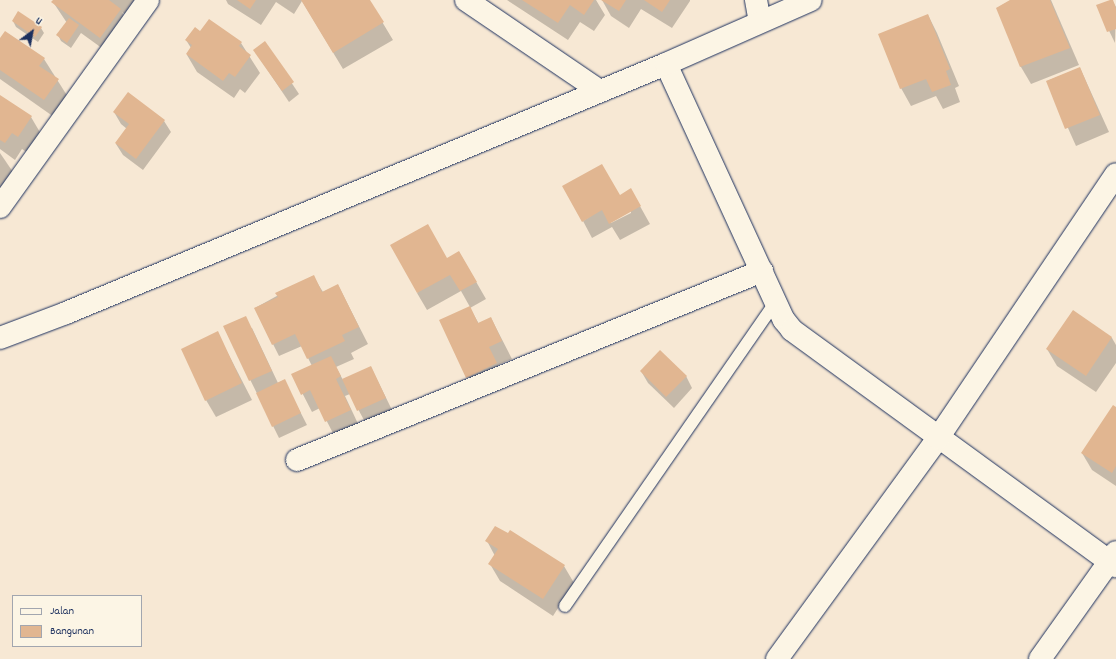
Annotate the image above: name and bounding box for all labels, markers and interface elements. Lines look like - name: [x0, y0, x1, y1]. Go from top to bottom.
- north arrow: [12, 12, 52, 52]
- text: U: [32, 14, 45, 30]
- legend: [12, 595, 142, 647]
- text: Jalan: [50, 603, 74, 620]
- text: Bangunan: [50, 623, 94, 640]

